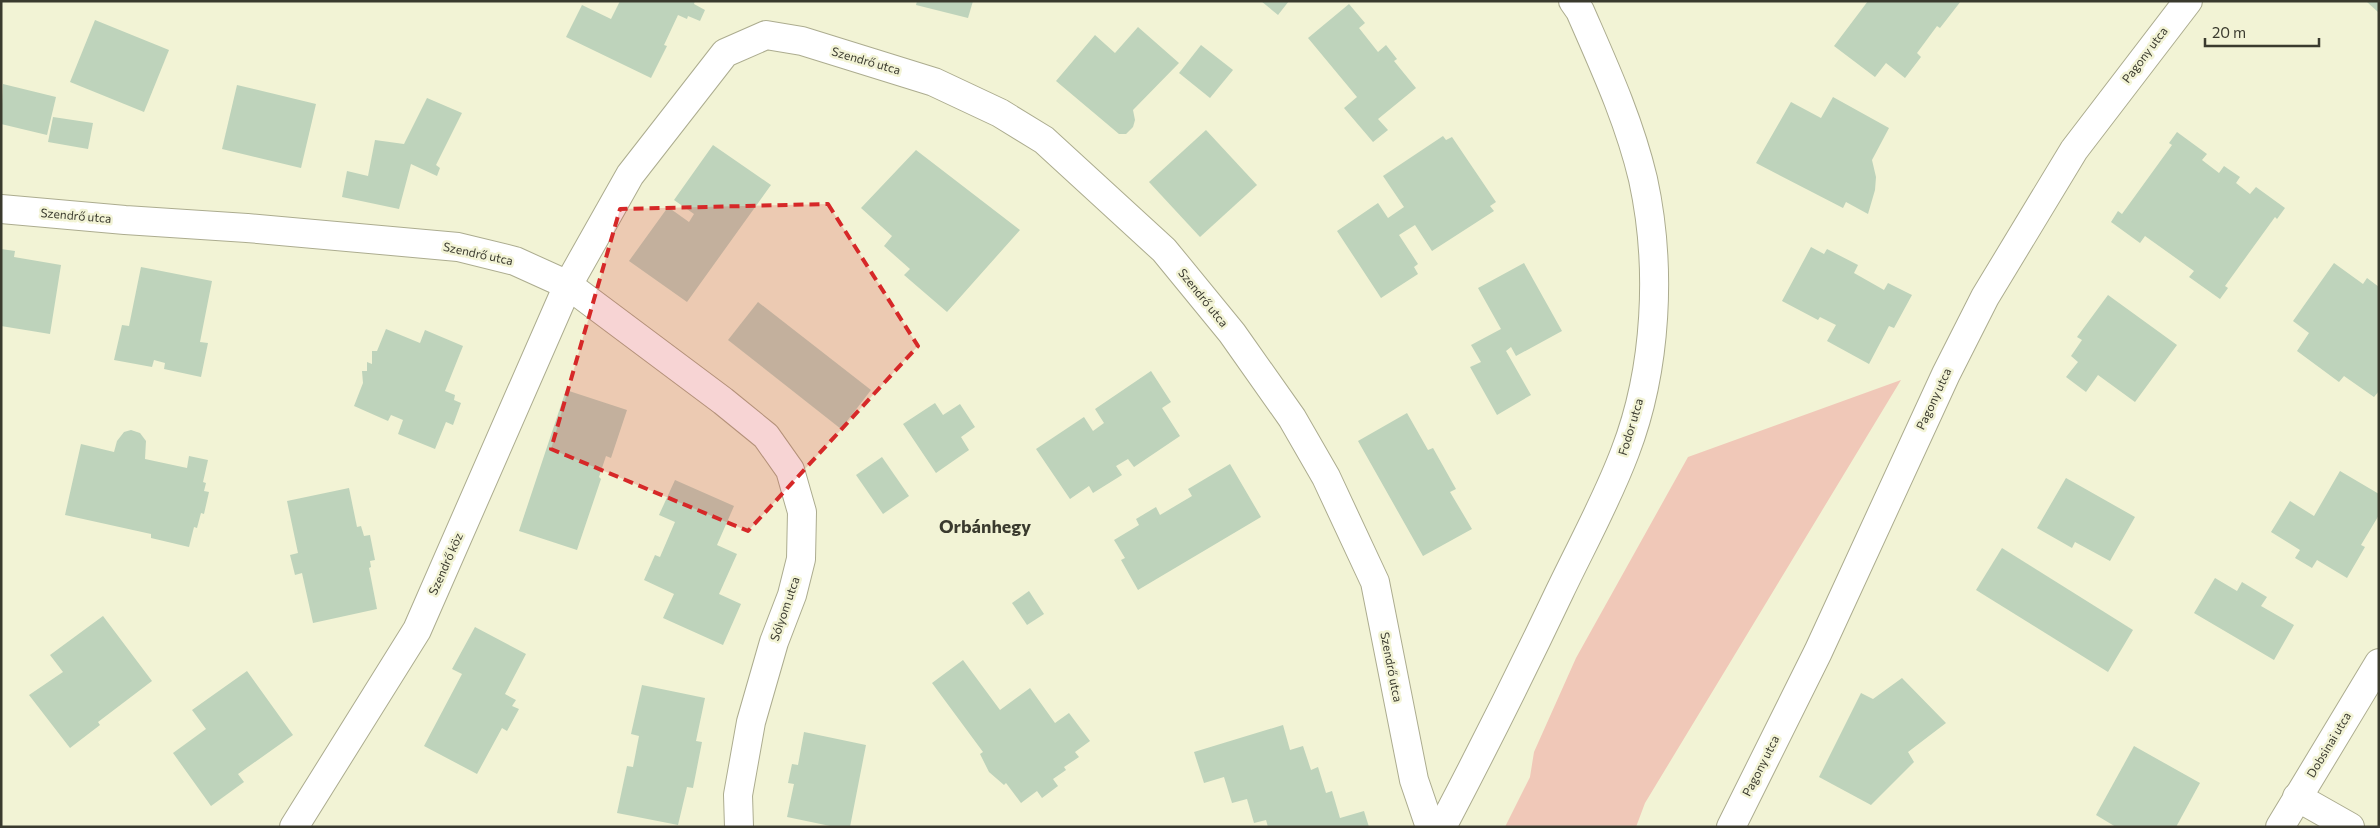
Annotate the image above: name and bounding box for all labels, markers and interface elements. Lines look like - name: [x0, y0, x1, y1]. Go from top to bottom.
- scale bar: [2205, 15, 2319, 47]
- text: 20 m: [2212, 23, 2246, 41]
- street label: Pagony utca: [2119, 24, 2170, 85]
- street label: Szendrő utca: [830, 44, 902, 77]
- street label: Szendrő utca: [40, 205, 112, 225]
- street label: Szendrő utca: [442, 239, 514, 267]
- street label: Szendrő utca: [1176, 265, 1232, 329]
- street label: Pagony utca: [1913, 366, 1953, 432]
- street label: Fodor utca: [1615, 397, 1645, 457]
- district label: Orbánhegy: [939, 515, 1031, 537]
- street label: Szendrő köz: [425, 530, 465, 597]
- street label: Sólyom utca: [767, 575, 802, 643]
- street label: Szendrő utca: [1378, 631, 1406, 703]
- street label: Dobsinai utca: [2303, 709, 2353, 780]
- street label: Pagony utca: [1739, 733, 1781, 798]

